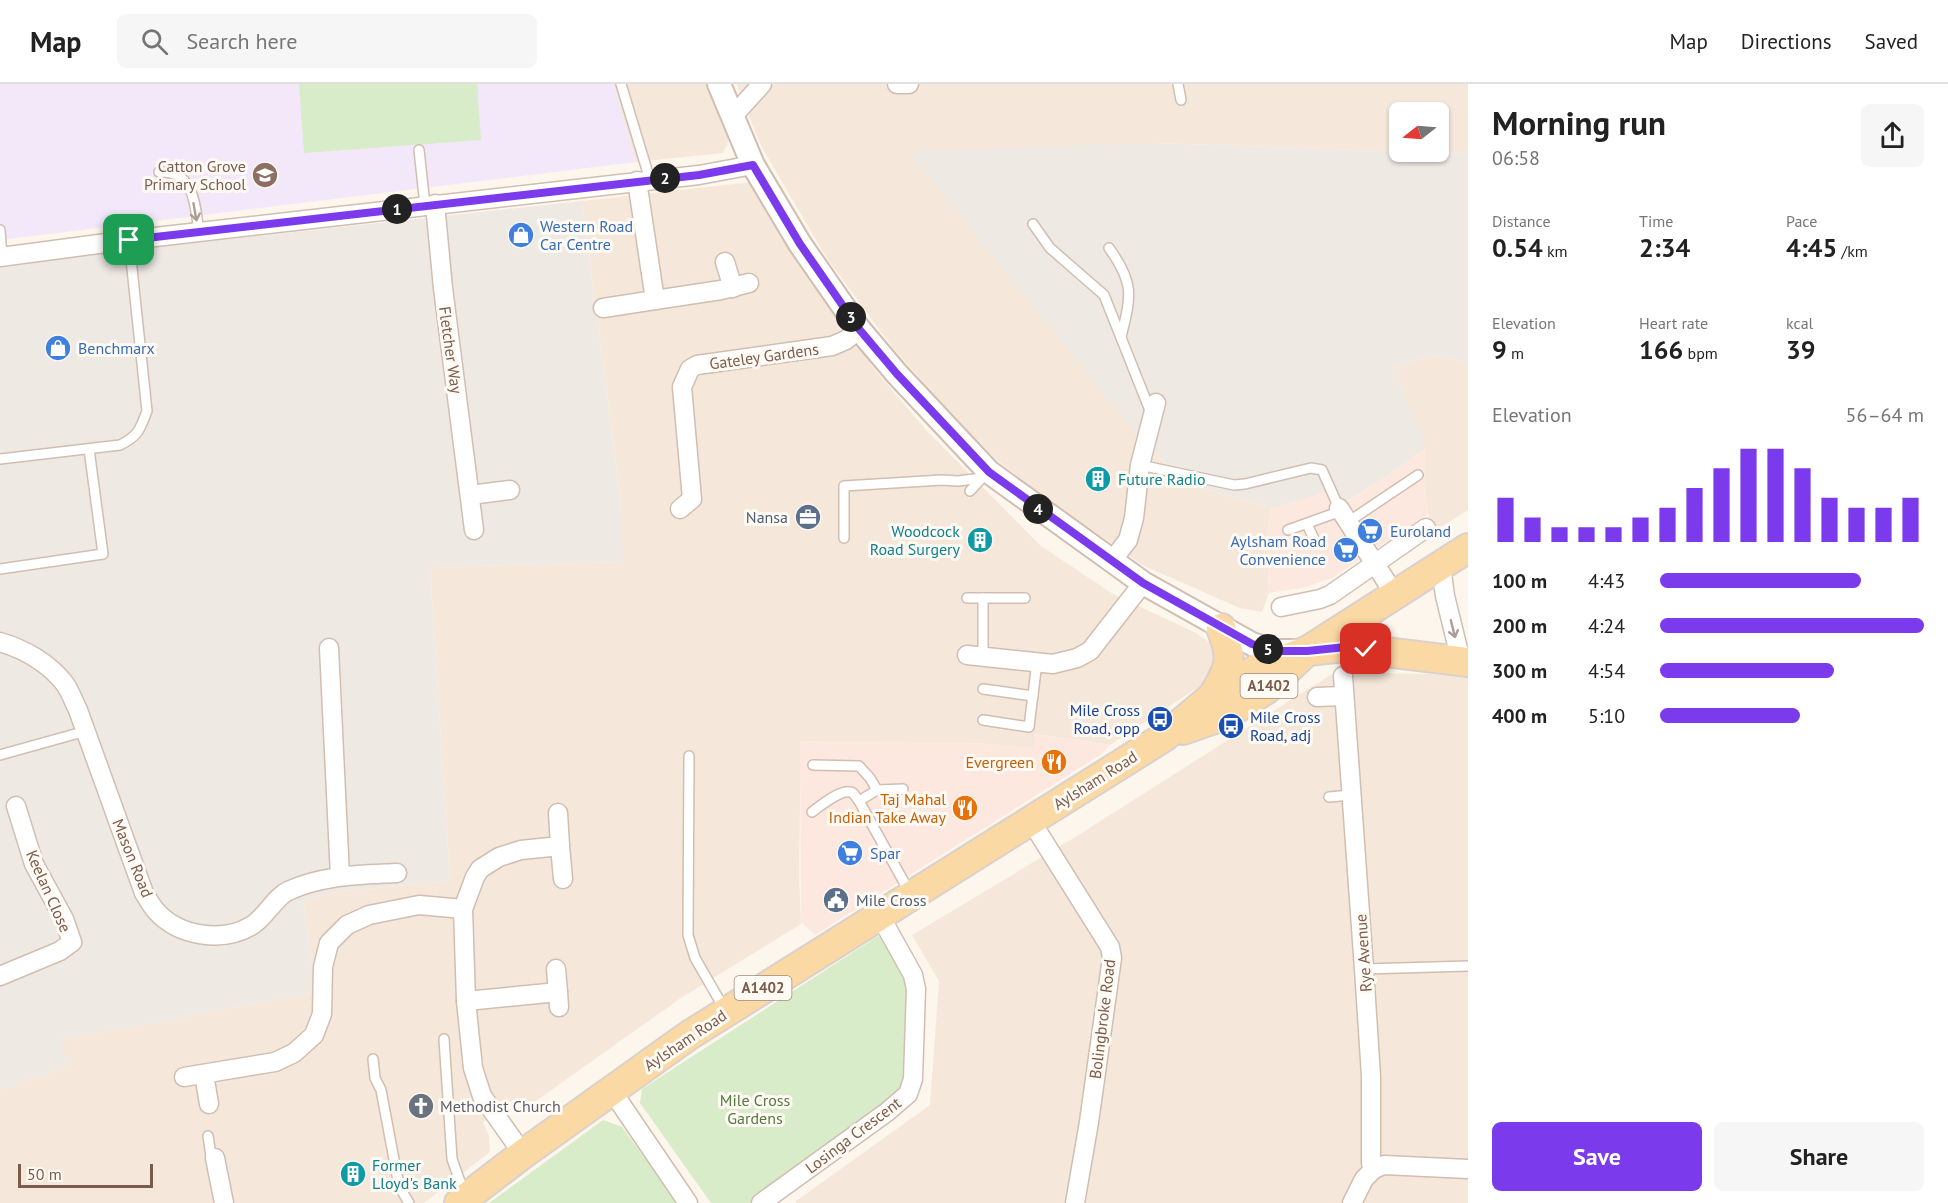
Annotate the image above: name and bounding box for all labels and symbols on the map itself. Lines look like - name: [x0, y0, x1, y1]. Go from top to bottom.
- north arrow: [1389, 102, 1449, 162]
- place label: Catton Grove Primary School: [144, 156, 246, 194]
- school or university icon: Catton Grove Primary School: [250, 160, 280, 190]
- pin: 2: [650, 163, 680, 193]
- pin: 1: [382, 194, 412, 224]
- one-way arrow: [190, 202, 201, 222]
- pin: [103, 214, 154, 265]
- place label: Western Road Car Centre: [540, 216, 633, 254]
- shop icon: Western Road Car Centre: [506, 220, 536, 250]
- pin: 3: [836, 302, 866, 332]
- street label: Fletcher Way: [435, 305, 467, 395]
- shop icon: Benchmarx: [43, 333, 73, 363]
- place label: Benchmarx: [78, 338, 155, 358]
- street label: Gateley Gardens: [708, 338, 820, 374]
- building icon: Future Radio: [1083, 464, 1113, 494]
- place label: Future Radio: [1118, 469, 1206, 489]
- pin: 4: [1023, 494, 1053, 524]
- office icon: Nansa: [793, 502, 823, 532]
- place label: Nansa: [746, 507, 788, 527]
- supermarket icon: Euroland: [1355, 516, 1385, 546]
- place label: Woodcock Road Surgery: [870, 521, 961, 559]
- place label: Euroland: [1390, 521, 1451, 541]
- building icon: Woodcock Road Surgery: [965, 525, 995, 555]
- place label: Aylsham Road Convenience: [1231, 531, 1326, 569]
- supermarket icon: Aylsham Road Convenience: [1331, 535, 1361, 565]
- one-way arrow: [1448, 619, 1460, 638]
- pin: [1340, 623, 1391, 674]
- pin: 5: [1253, 634, 1283, 664]
- road number: A1402: [1240, 674, 1298, 698]
- place label: Mile Cross Road, opp: [1070, 700, 1140, 738]
- bus stop icon: Mile Cross Road, opp: [1145, 704, 1175, 734]
- place label: Mile Cross Road, adj: [1250, 707, 1321, 745]
- bus stop icon: Mile Cross Road, adj: [1216, 711, 1246, 741]
- street label: Aylsham Road: [1049, 746, 1141, 814]
- restaurant icon: Evergreen: [1039, 747, 1069, 777]
- place label: Evergreen: [965, 752, 1034, 772]
- place label: Taj Mahal Indian Take Away: [829, 789, 947, 827]
- restaurant icon: Taj Mahal Indian Take Away: [950, 793, 980, 823]
- street label: Mason Road: [108, 816, 158, 900]
- supermarket icon: Spar: [835, 838, 865, 868]
- place label: Spar: [870, 843, 901, 863]
- street label: Keelan Close: [22, 847, 76, 935]
- public building icon: Mile Cross: [821, 885, 851, 915]
- place label: Mile Cross: [856, 890, 927, 910]
- street label: Rye Avenue: [1350, 913, 1376, 993]
- street label: Bolingbroke Road: [1085, 958, 1119, 1080]
- road number: A1402: [734, 976, 792, 1000]
- street label: Aylsham Road: [640, 1005, 730, 1075]
- park label: Mile Cross Gardens: [720, 1090, 790, 1128]
- church icon: Methodist Church: [406, 1091, 436, 1121]
- street label: Losinga Crescent: [801, 1092, 905, 1178]
- place label: Methodist Church: [440, 1096, 561, 1116]
- place label: Former Lloyd's Bank: [372, 1155, 457, 1193]
- building icon: Former Lloyd's Bank: [338, 1159, 368, 1189]
- scale bar: [18, 1161, 153, 1188]

